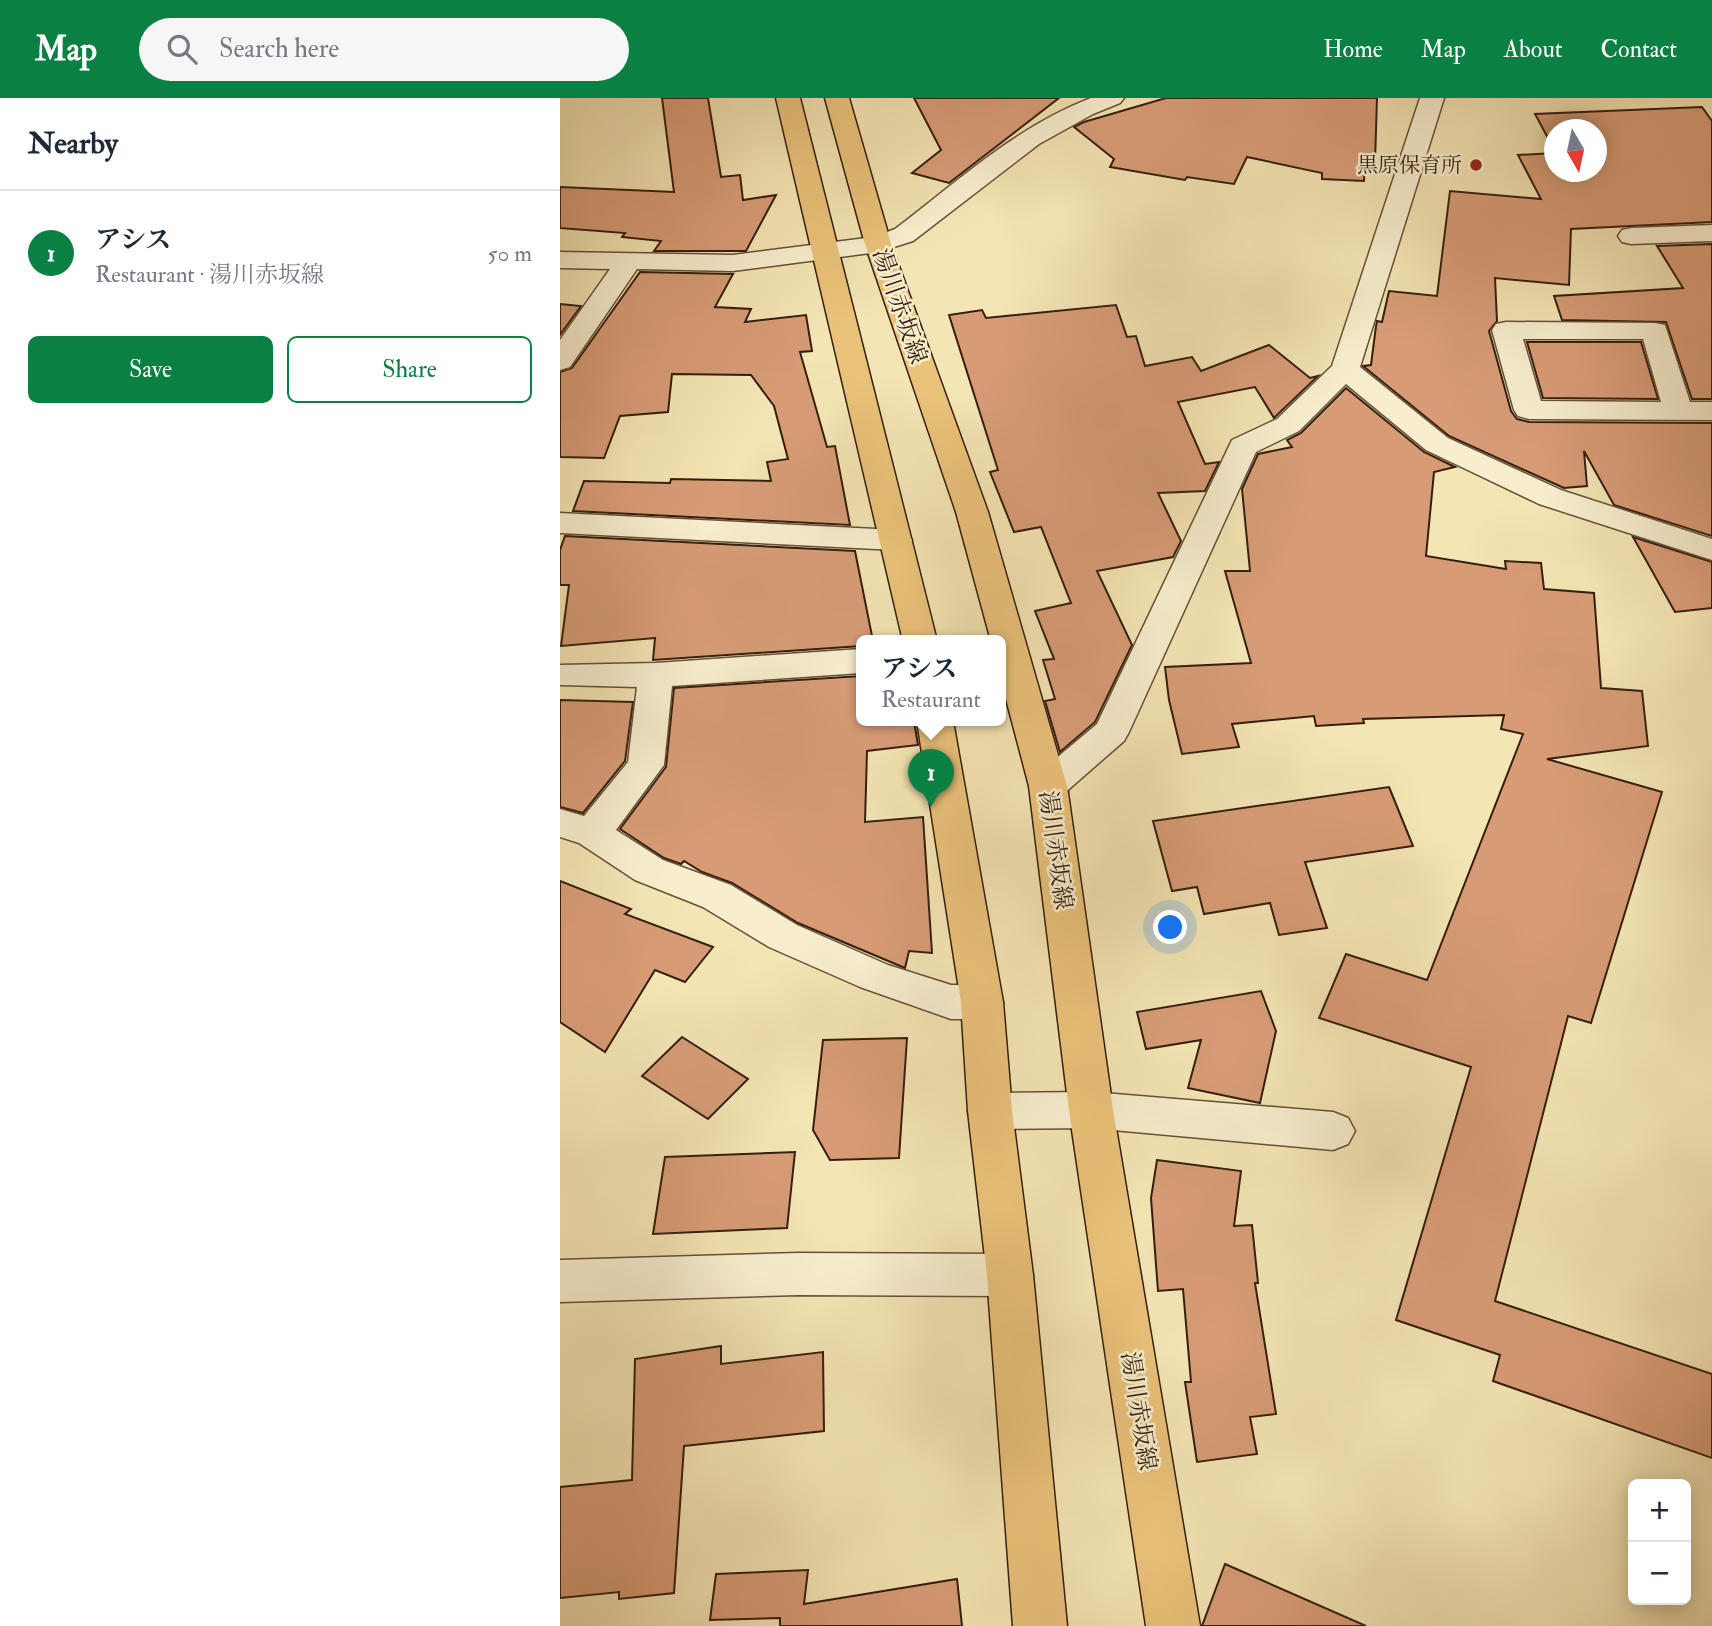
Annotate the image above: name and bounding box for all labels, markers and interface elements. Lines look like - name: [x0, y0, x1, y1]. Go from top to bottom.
- search box: [139, 18, 629, 81]
- text: Map: [35, 29, 97, 70]
- icon: search: [163, 30, 201, 68]
- text: Search here: [219, 33, 339, 65]
- text: Home: [1323, 34, 1383, 65]
- text: Map: [1421, 34, 1466, 65]
- text: About: [1504, 34, 1563, 65]
- text: Contact: [1601, 34, 1677, 65]
- north arrow: [1544, 119, 1607, 182]
- text: Nearby: [28, 125, 118, 162]
- place label: 黒原保育所: [1357, 152, 1462, 179]
- marker: 黒原保育所: [1468, 157, 1484, 173]
- text: アシス: [95, 224, 171, 256]
- text: 1: [47, 239, 55, 268]
- text: 50 m: [488, 239, 532, 268]
- street label: 湯川赤坂線: [865, 244, 934, 368]
- text: Restaurant · 湯川赤坂線: [95, 260, 324, 289]
- button: Save: [28, 336, 273, 403]
- button: Share: [287, 336, 532, 403]
- popup: [856, 635, 1006, 726]
- text: アシス: [881, 653, 957, 685]
- text: Restaurant: [881, 685, 981, 714]
- pin: 1: [908, 749, 954, 807]
- street label: 湯川赤坂線: [1032, 788, 1079, 912]
- your location: [1153, 910, 1187, 944]
- street label: 湯川赤坂線: [1114, 1349, 1163, 1473]
- map controls: [1628, 1479, 1691, 1605]
- button: +: [1628, 1479, 1691, 1542]
- button: −: [1628, 1542, 1691, 1605]

